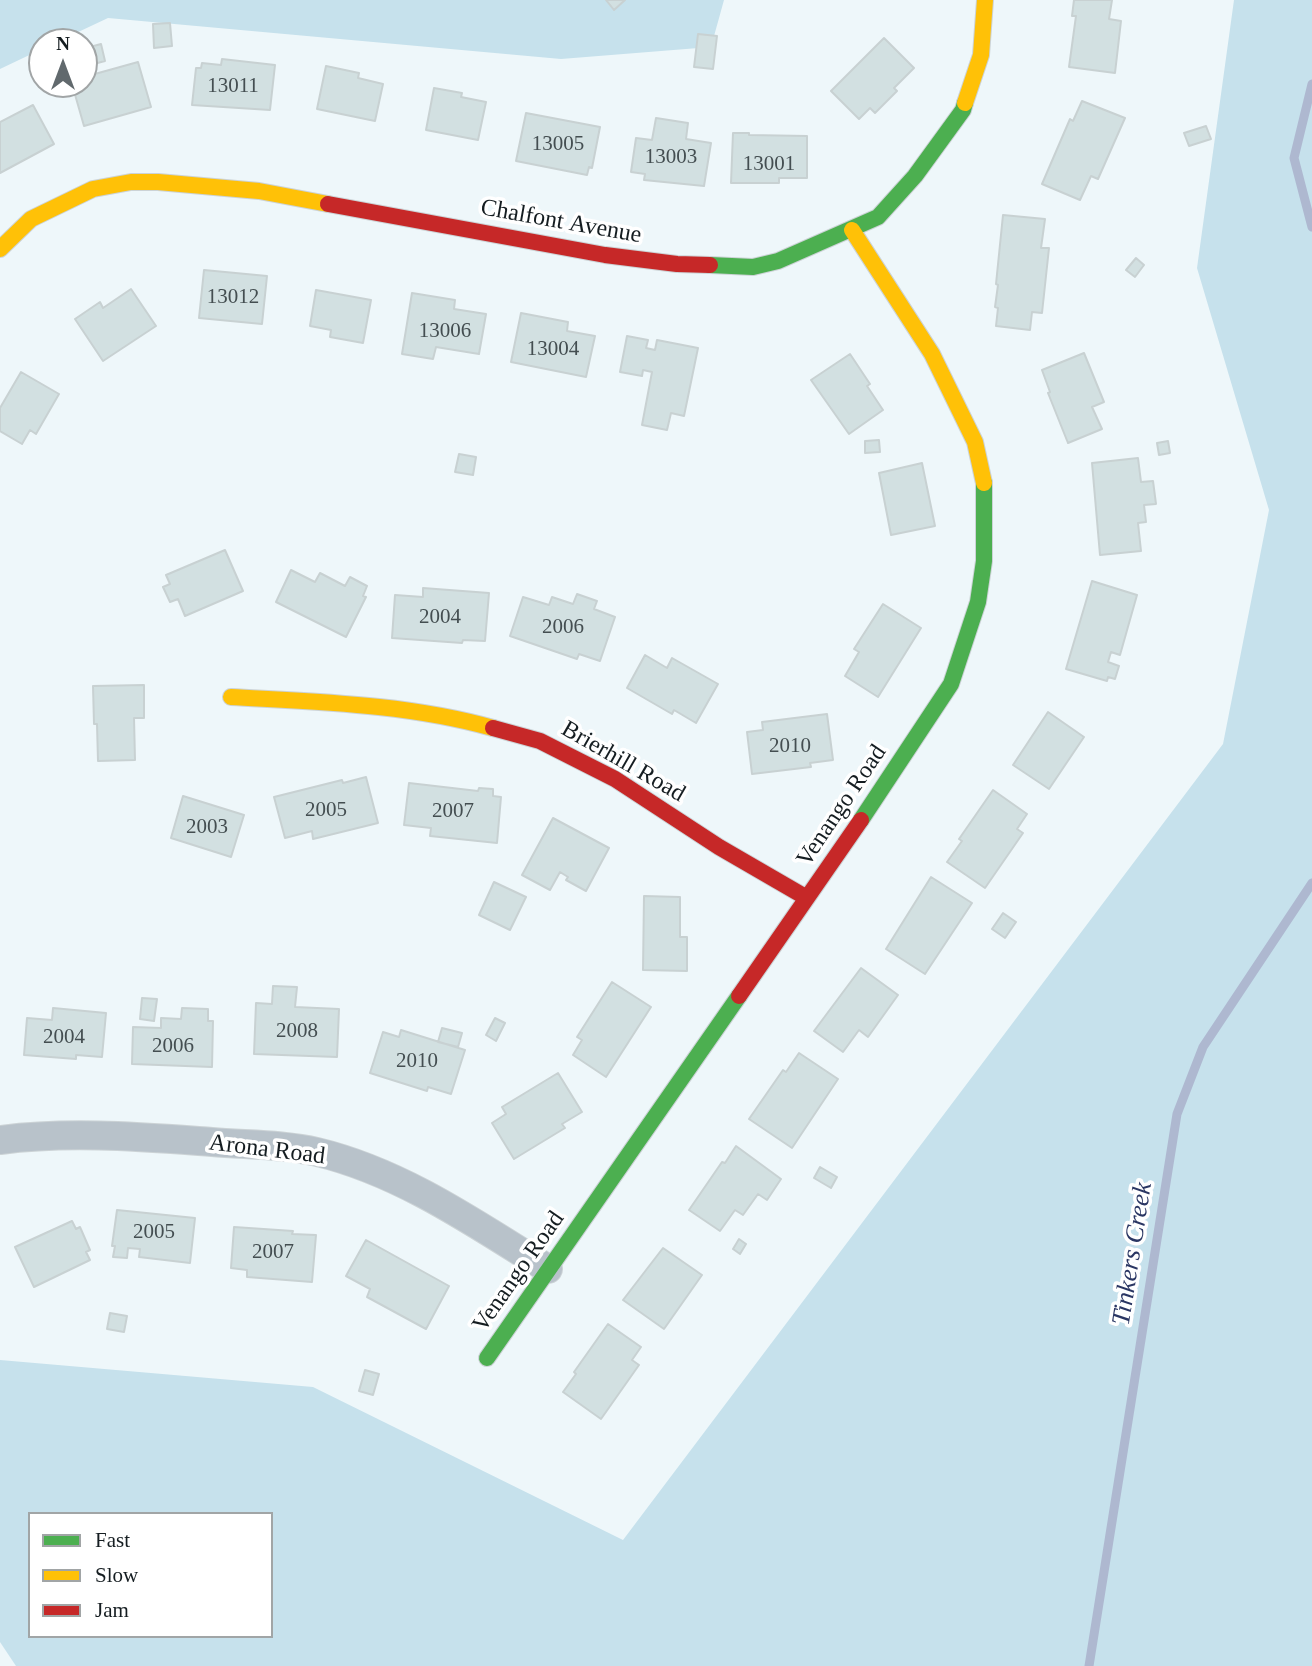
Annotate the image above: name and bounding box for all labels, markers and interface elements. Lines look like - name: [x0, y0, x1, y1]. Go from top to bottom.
- north arrow: [28, 28, 98, 98]
- text: N: [56, 33, 70, 54]
- house number: 13011: [207, 73, 259, 99]
- house number: 13005: [532, 131, 584, 157]
- house number: 13003: [645, 144, 697, 170]
- house number: 13001: [743, 151, 795, 177]
- street label: Chalfont Avenue: [478, 194, 644, 250]
- house number: 13012: [207, 284, 259, 310]
- house number: 13006: [419, 318, 471, 344]
- house number: 13004: [527, 336, 579, 362]
- house number: 2004: [419, 604, 461, 630]
- house number: 2006: [542, 614, 584, 640]
- street label: Brierhill Road: [556, 715, 690, 809]
- house number: 2010: [769, 733, 811, 759]
- street label: Venango Road: [791, 740, 893, 872]
- house number: 2005: [305, 797, 347, 823]
- house number: 2007: [432, 798, 474, 824]
- house number: 2003: [186, 814, 228, 840]
- house number: 2008: [276, 1018, 318, 1044]
- house number: 2004: [43, 1024, 85, 1050]
- house number: 2006: [152, 1033, 194, 1059]
- house number: 2010: [396, 1048, 438, 1074]
- street label: Arona Road: [207, 1129, 327, 1171]
- water label: Tinkers Creek: [1106, 1180, 1160, 1328]
- street label: Venango Road: [467, 1206, 571, 1338]
- house number: 2005: [133, 1219, 175, 1245]
- house number: 2007: [252, 1239, 294, 1265]
- legend: [28, 1512, 273, 1638]
- text: Fast: [95, 1528, 130, 1552]
- text: Slow: [95, 1563, 138, 1587]
- text: Jam: [95, 1598, 129, 1622]

